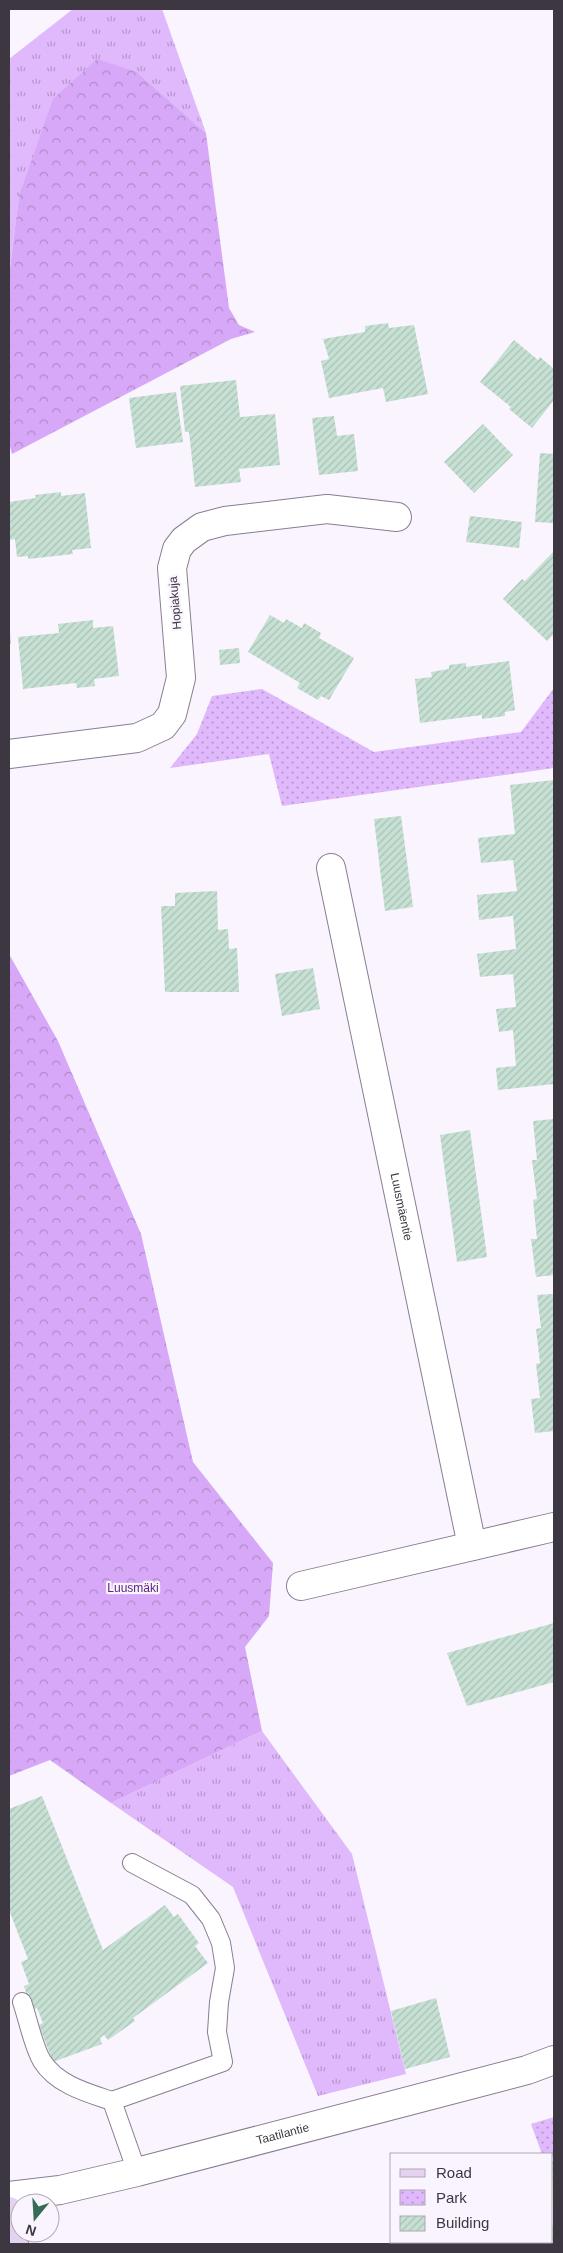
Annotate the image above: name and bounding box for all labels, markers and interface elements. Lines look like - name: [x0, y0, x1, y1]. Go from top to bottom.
- street label: Hopiakuja: [166, 575, 184, 630]
- street label: Luusmäentie: [388, 1172, 415, 1242]
- park label: Luusmäki: [107, 1581, 159, 1595]
- street label: Taatilantie: [255, 2120, 311, 2148]
- legend: [390, 2153, 553, 2243]
- text: Road: [436, 2164, 472, 2181]
- text: Park: [436, 2189, 467, 2206]
- north arrow: [10, 2193, 60, 2243]
- text: Building: [436, 2214, 489, 2231]
- text: N: [24, 2221, 38, 2240]

